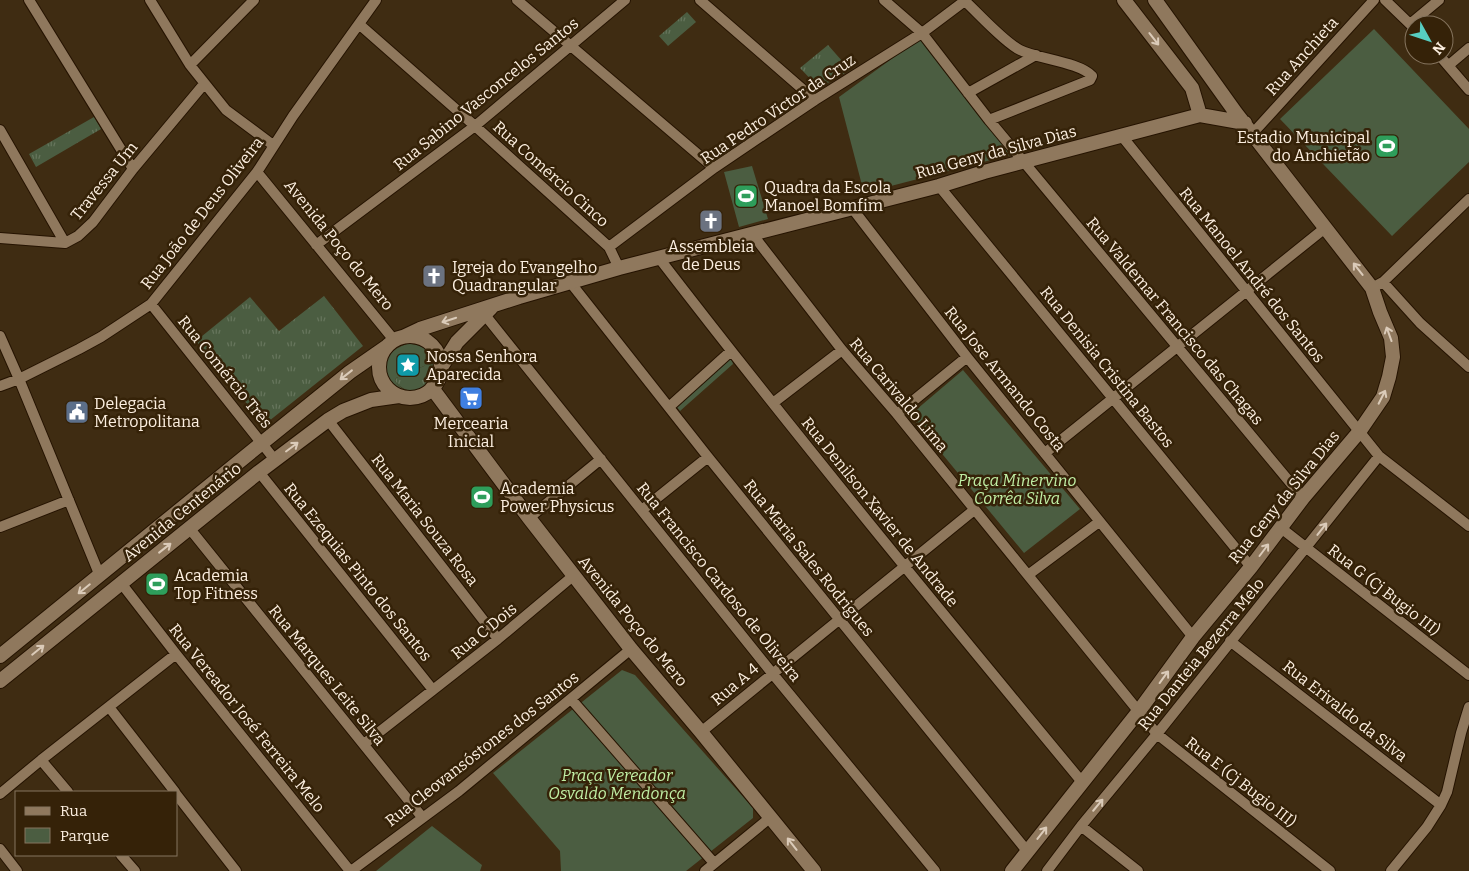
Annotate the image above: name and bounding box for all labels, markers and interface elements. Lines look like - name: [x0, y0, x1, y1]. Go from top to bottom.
- street label: Rua Anchieta: [1262, 13, 1342, 99]
- street label: Rua Sabino Vasconcelos Santos: [390, 14, 582, 174]
- north arrow: [1404, 15, 1454, 65]
- one-way arrow: [1148, 32, 1159, 45]
- text: N: [1428, 38, 1449, 58]
- street label: Rua Pedro Victor da Cruz: [697, 50, 859, 168]
- street label: Rua Comércio Cinco: [489, 117, 613, 231]
- street label: Rua Geny da Silva Dias: [914, 121, 1078, 183]
- place label: Estadio Municipal do Anchietão: [1237, 128, 1370, 165]
- street label: Rua João de Deus Oliveira: [137, 133, 267, 293]
- sports icon: Estadio Municipal do Anchietão: [1374, 133, 1400, 159]
- street label: Travessa Um: [67, 138, 141, 224]
- street label: Avenida Poço do Mero: [280, 176, 398, 314]
- place label: Quadra da Escola Manoel Bomfim: [764, 178, 892, 215]
- sports icon: Quadra da Escola Manoel Bomfim: [733, 183, 759, 209]
- street label: Rua Manoel André dos Santos: [1175, 183, 1329, 367]
- church icon: Assembleia de Deus: [698, 208, 724, 234]
- street label: Rua Valdemar Francisco das Chagas: [1082, 213, 1268, 429]
- place label: Assembleia de Deus: [668, 237, 754, 274]
- place label: Igreja do Evangelho Quadrangular: [452, 258, 597, 295]
- church icon: Igreja do Evangelho Quadrangular: [421, 263, 447, 289]
- one-way arrow: [1353, 263, 1364, 276]
- street label: Rua Denisia Cristina Bastos: [1036, 283, 1178, 451]
- street label: Rua Jose Armando Costa: [941, 303, 1070, 456]
- street label: Rua Comércio Três: [174, 312, 276, 432]
- one-way arrow: [441, 315, 457, 325]
- one-way arrow: [1384, 327, 1393, 342]
- street label: Rua Carivaldo Lima: [846, 334, 952, 456]
- place label: Nossa Senhora Aparecida: [426, 347, 538, 384]
- place icon: Nossa Senhora Aparecida: [395, 352, 421, 378]
- one-way arrow: [340, 370, 353, 381]
- supermarket icon: Mercearia Inicial: [458, 385, 484, 411]
- one-way arrow: [1377, 390, 1387, 405]
- place label: Delegacia Metropolitana: [94, 394, 200, 431]
- public building icon: Delegacia Metropolitana: [64, 399, 90, 425]
- street label: Rua Denilson Xavier de Andrade: [798, 413, 962, 611]
- place label: Mercearia Inicial: [433, 414, 509, 451]
- street label: Rua Geny da Silva Dias: [1225, 427, 1343, 567]
- one-way arrow: [285, 442, 299, 452]
- street label: Rua Maria Souza Rosa: [368, 450, 483, 590]
- street label: Avenida Centenário: [119, 459, 245, 565]
- park label: Praça Minervino Corrêa Silva: [958, 471, 1076, 508]
- street label: Rua Maria Sales Rodrigues: [740, 476, 878, 640]
- street label: Rua Ezequias Pinto dos Santos: [280, 479, 436, 665]
- place label: Academia Power Physicus: [500, 479, 615, 516]
- street label: Rua Francisco Cardoso de Oliveira: [633, 479, 805, 686]
- sports icon: Academia Power Physicus: [469, 484, 495, 510]
- one-way arrow: [1316, 523, 1327, 536]
- street label: Rua G (Cj Bugio III): [1324, 540, 1444, 640]
- one-way arrow: [158, 543, 171, 554]
- one-way arrow: [1258, 543, 1269, 556]
- street label: Avenida Poço do Mero: [574, 552, 692, 690]
- place label: Academia Top Fitness: [174, 566, 258, 603]
- sports icon: Academia Top Fitness: [144, 571, 170, 597]
- street label: Rua Danteia Bezerra Melo: [1134, 574, 1268, 734]
- one-way arrow: [78, 583, 91, 594]
- street label: Rua C Dois: [447, 599, 521, 663]
- street label: Rua Marques Leite Silva: [265, 601, 390, 749]
- street label: Rua Vereador José Ferreira Melo: [165, 620, 329, 816]
- one-way arrow: [31, 645, 44, 656]
- street label: Rua Erivaldo da Silva: [1279, 656, 1411, 766]
- street label: Rua A 4: [707, 658, 763, 709]
- street label: Rua Cleovansóstones dos Santos: [381, 668, 583, 830]
- one-way arrow: [1158, 671, 1169, 684]
- street label: Rua E (Cj Bugio III): [1182, 733, 1300, 831]
- park label: Praça Vereador Osvaldo Mendonça: [548, 766, 686, 803]
- legend: [15, 791, 178, 856]
- one-way arrow: [1093, 799, 1104, 812]
- text: Rua: [60, 802, 87, 820]
- one-way arrow: [1036, 826, 1047, 839]
- text: Parque: [60, 827, 109, 845]
- one-way arrow: [787, 838, 798, 851]

